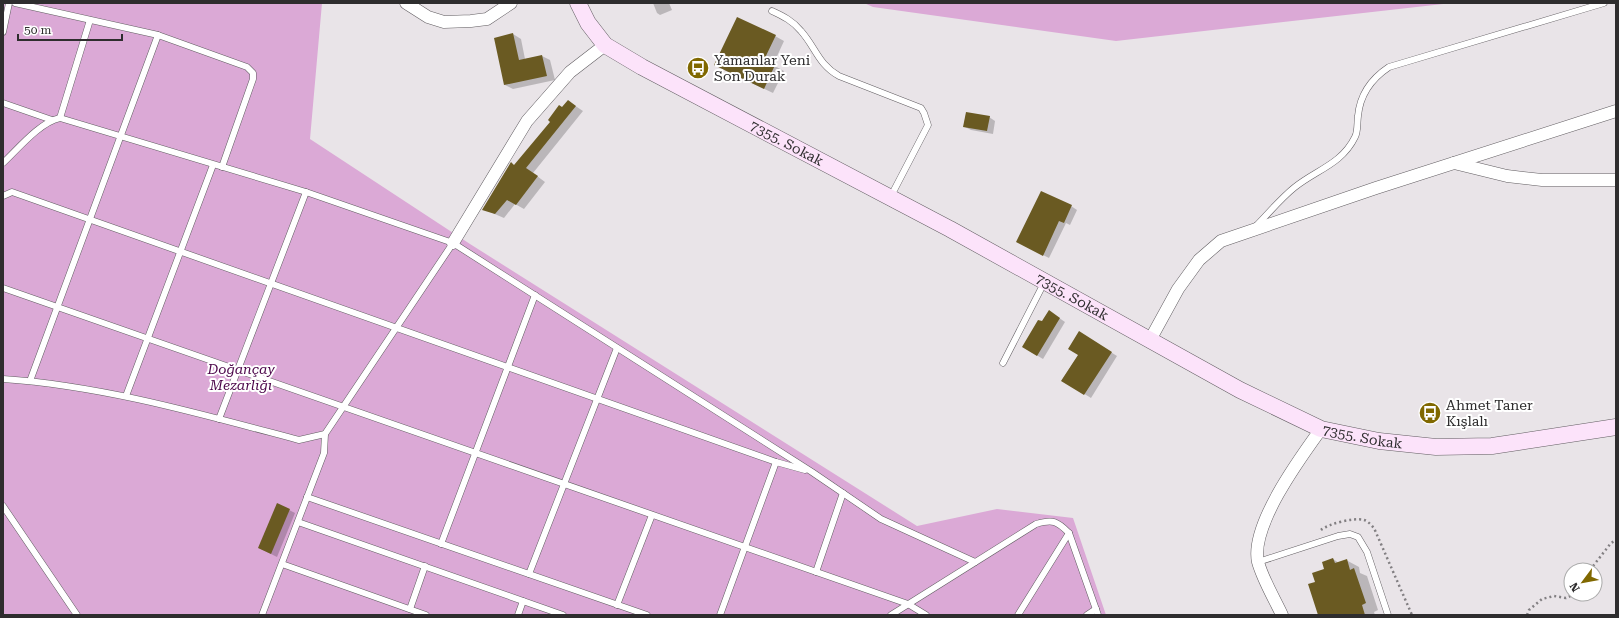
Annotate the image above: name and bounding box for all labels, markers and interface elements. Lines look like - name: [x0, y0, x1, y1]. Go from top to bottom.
- scale bar: [18, 16, 122, 42]
- text: 50 m: [24, 23, 51, 37]
- place label: Yamanlar Yeni Son Durak: [714, 52, 811, 84]
- bus stop icon: Yamanlar Yeni Son Durak: [685, 55, 711, 81]
- street label: 7355. Sokak: [747, 117, 827, 169]
- street label: 7355. Sokak: [1033, 270, 1112, 324]
- park label: Doğançay Mezarlığı: [206, 361, 275, 393]
- place label: Ahmet Taner Kışlalı: [1446, 397, 1533, 429]
- bus stop icon: Ahmet Taner Kışlalı: [1417, 400, 1443, 426]
- street label: 7355. Sokak: [1321, 422, 1403, 451]
- north arrow: [1563, 562, 1603, 602]
- text: N: [1567, 580, 1583, 594]

